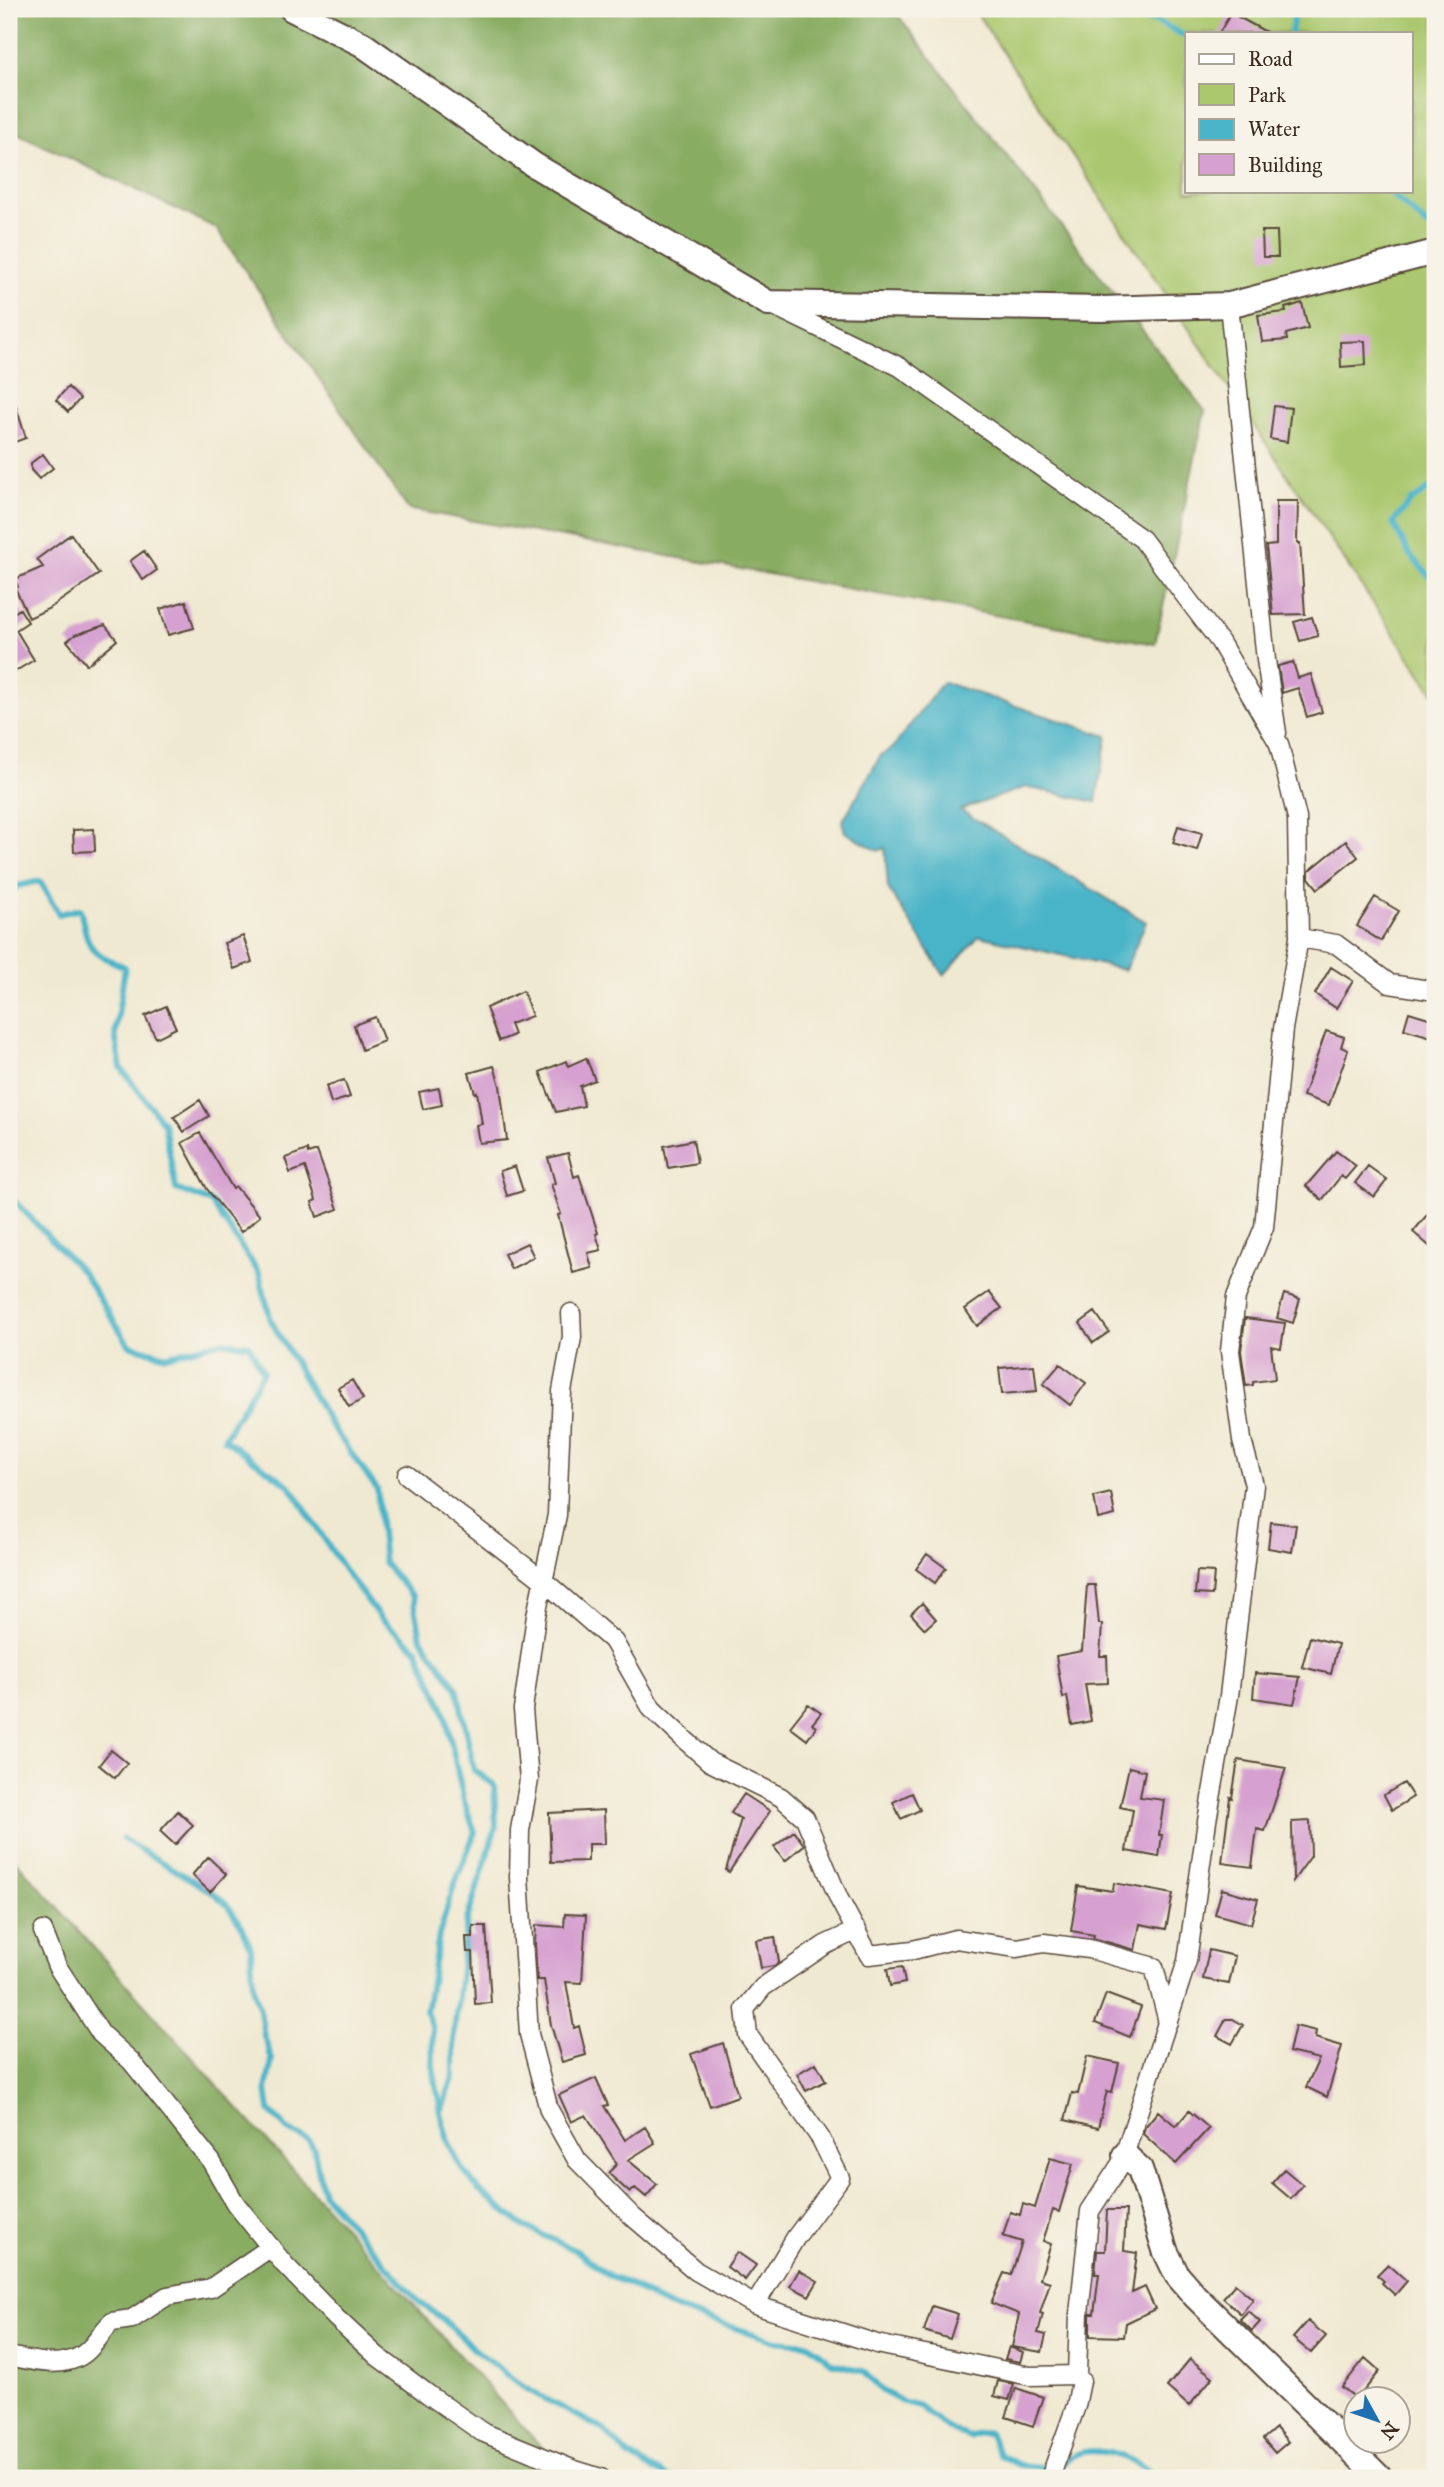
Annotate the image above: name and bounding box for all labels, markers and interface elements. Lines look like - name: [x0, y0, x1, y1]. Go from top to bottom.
- legend: [1185, 32, 1412, 192]
- text: Road: [1248, 46, 1293, 72]
- text: Park: [1248, 82, 1286, 108]
- text: Water: [1248, 116, 1300, 142]
- text: Building: [1248, 152, 1322, 178]
- north arrow: [1342, 2386, 1412, 2456]
- text: N: [1376, 2417, 1404, 2444]

